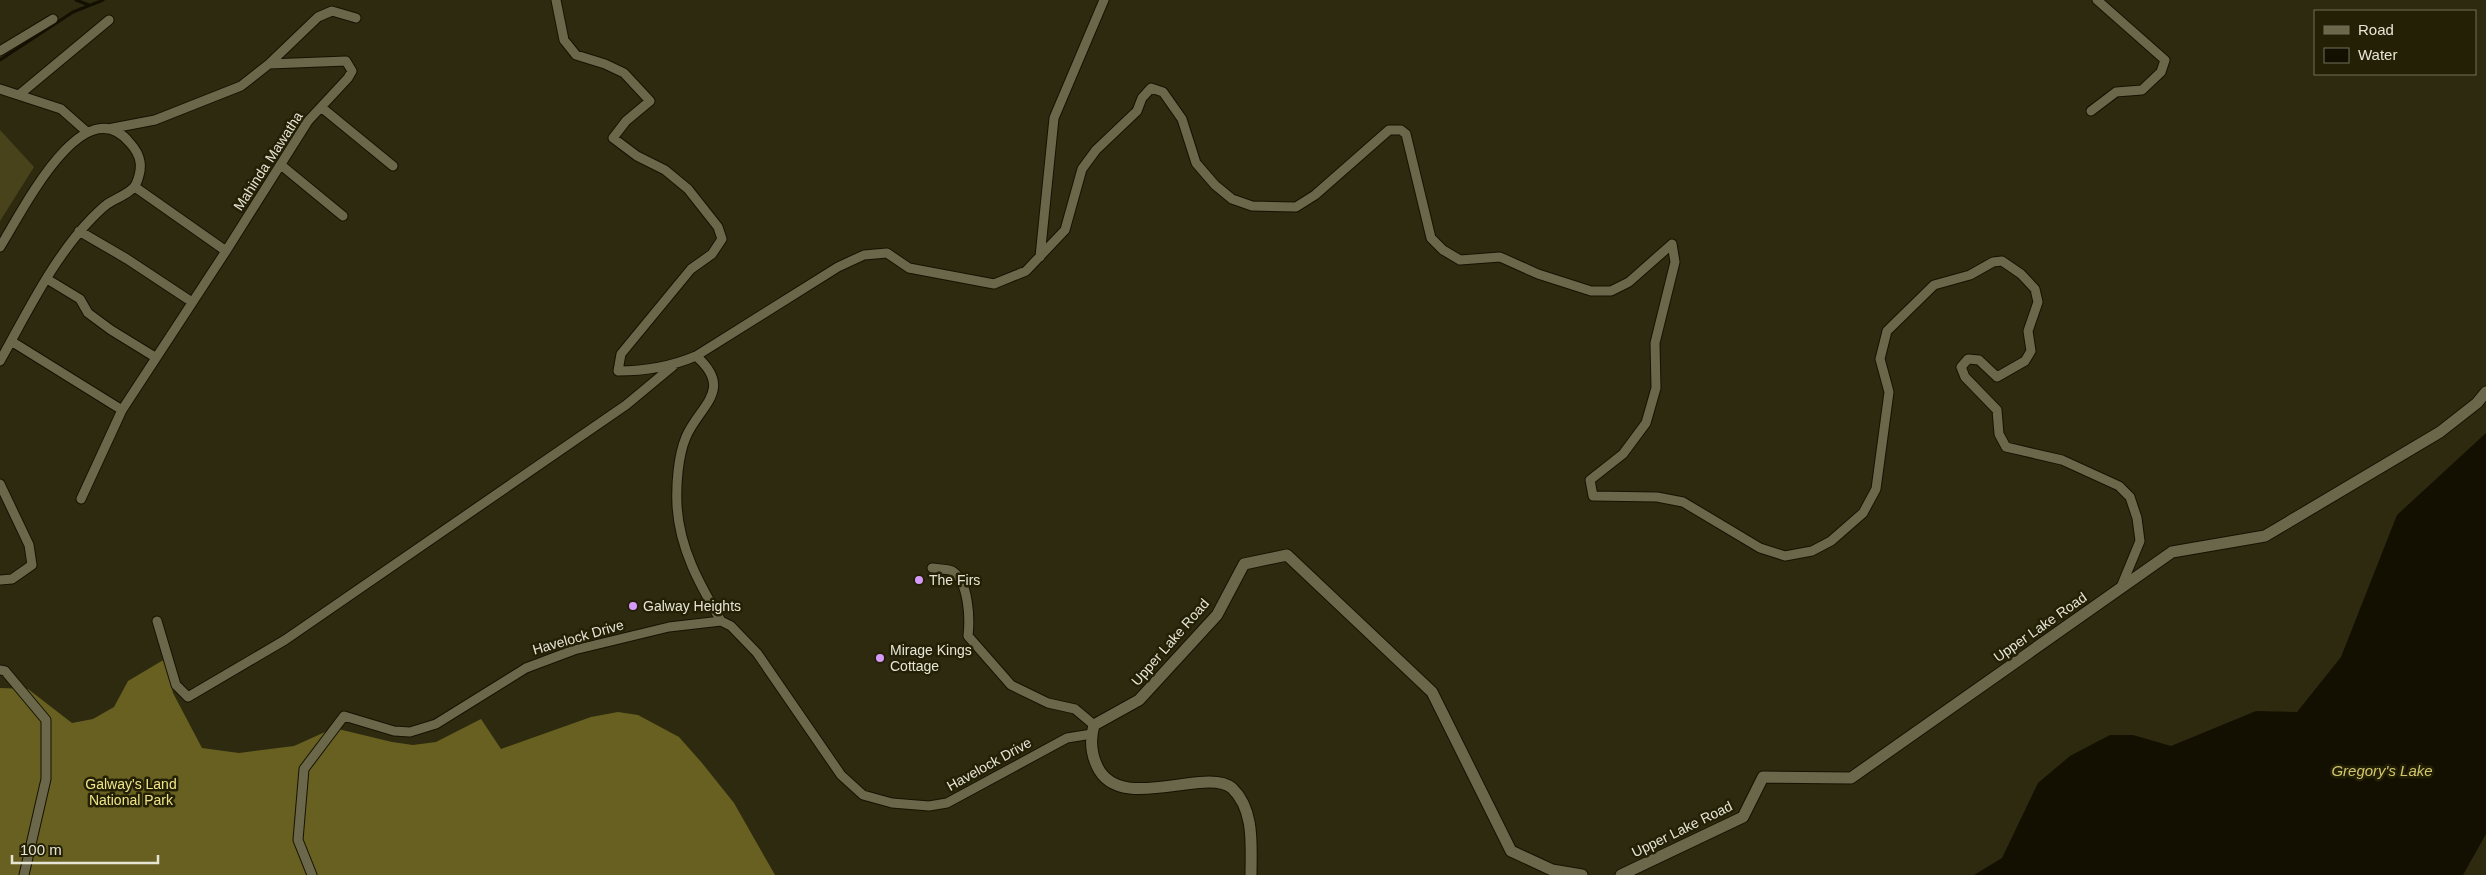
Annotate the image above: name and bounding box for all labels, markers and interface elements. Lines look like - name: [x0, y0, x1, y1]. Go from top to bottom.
- legend: [2314, 10, 2476, 75]
- text: Road: [2358, 21, 2394, 38]
- text: Water: [2358, 46, 2397, 63]
- street label: Mahinda Mawatha: [230, 108, 306, 213]
- place label: The Firs: [929, 572, 980, 588]
- marker: The Firs: [913, 574, 925, 586]
- street label: Upper Lake Road: [1990, 589, 2090, 665]
- street label: Upper Lake Road: [1128, 595, 1212, 689]
- place label: Galway Heights: [643, 598, 741, 614]
- marker: Galway Heights: [627, 600, 639, 612]
- street label: Havelock Drive: [531, 616, 626, 658]
- place label: Mirage Kings Cottage: [890, 642, 972, 674]
- marker: Mirage Kings Cottage: [874, 652, 886, 664]
- street label: Havelock Drive: [944, 734, 1034, 794]
- water label: Gregory's Lake: [2331, 762, 2433, 779]
- park label: Galway's Land National Park: [85, 776, 177, 808]
- street label: Upper Lake Road: [1629, 798, 1735, 860]
- scale bar: [12, 832, 159, 864]
- text: 100 m: [20, 841, 62, 858]

